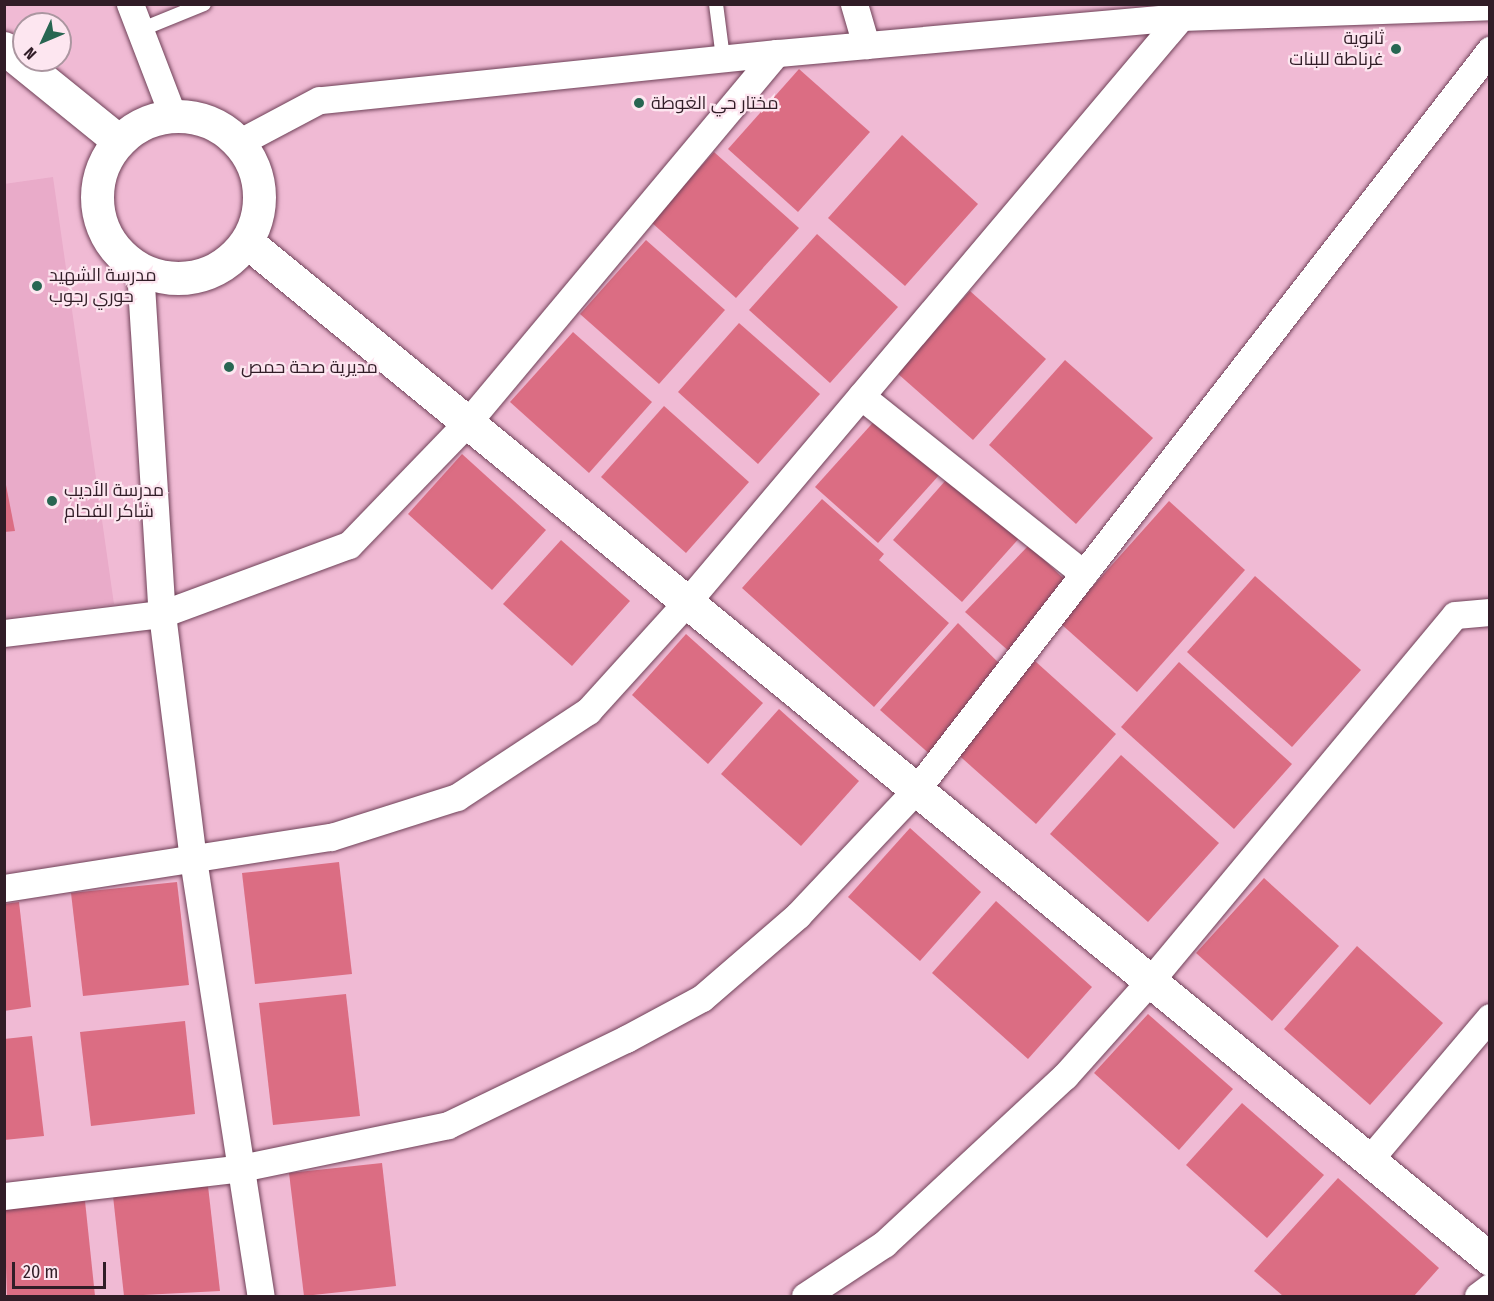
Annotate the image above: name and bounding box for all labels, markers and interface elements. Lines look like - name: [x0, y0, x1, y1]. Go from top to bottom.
- north arrow: [12, 12, 72, 72]
- place label: ثانوية غرناطة للبنات: [1289, 28, 1384, 70]
- marker: ثانوية غرناطة للبنات: [1389, 42, 1403, 56]
- text: N: [20, 43, 40, 64]
- place label: مختار حي الغوطة: [651, 92, 779, 114]
- marker: مختار حي الغوطة: [632, 96, 646, 110]
- place label: مدرسة الشهيد حوري رجوب: [49, 265, 157, 308]
- marker: مدرسة الشهيد حوري رجوب: [30, 279, 44, 293]
- place label: مديرية صحة حمص: [241, 356, 378, 378]
- marker: مديرية صحة حمص: [222, 360, 236, 374]
- place label: مدرسة الأديب شاكر الفحام: [64, 480, 164, 522]
- marker: مدرسة الأديب شاكر الفحام: [45, 494, 59, 508]
- scale bar: [15, 1250, 110, 1288]
- text: 20 m: [23, 1261, 58, 1283]

